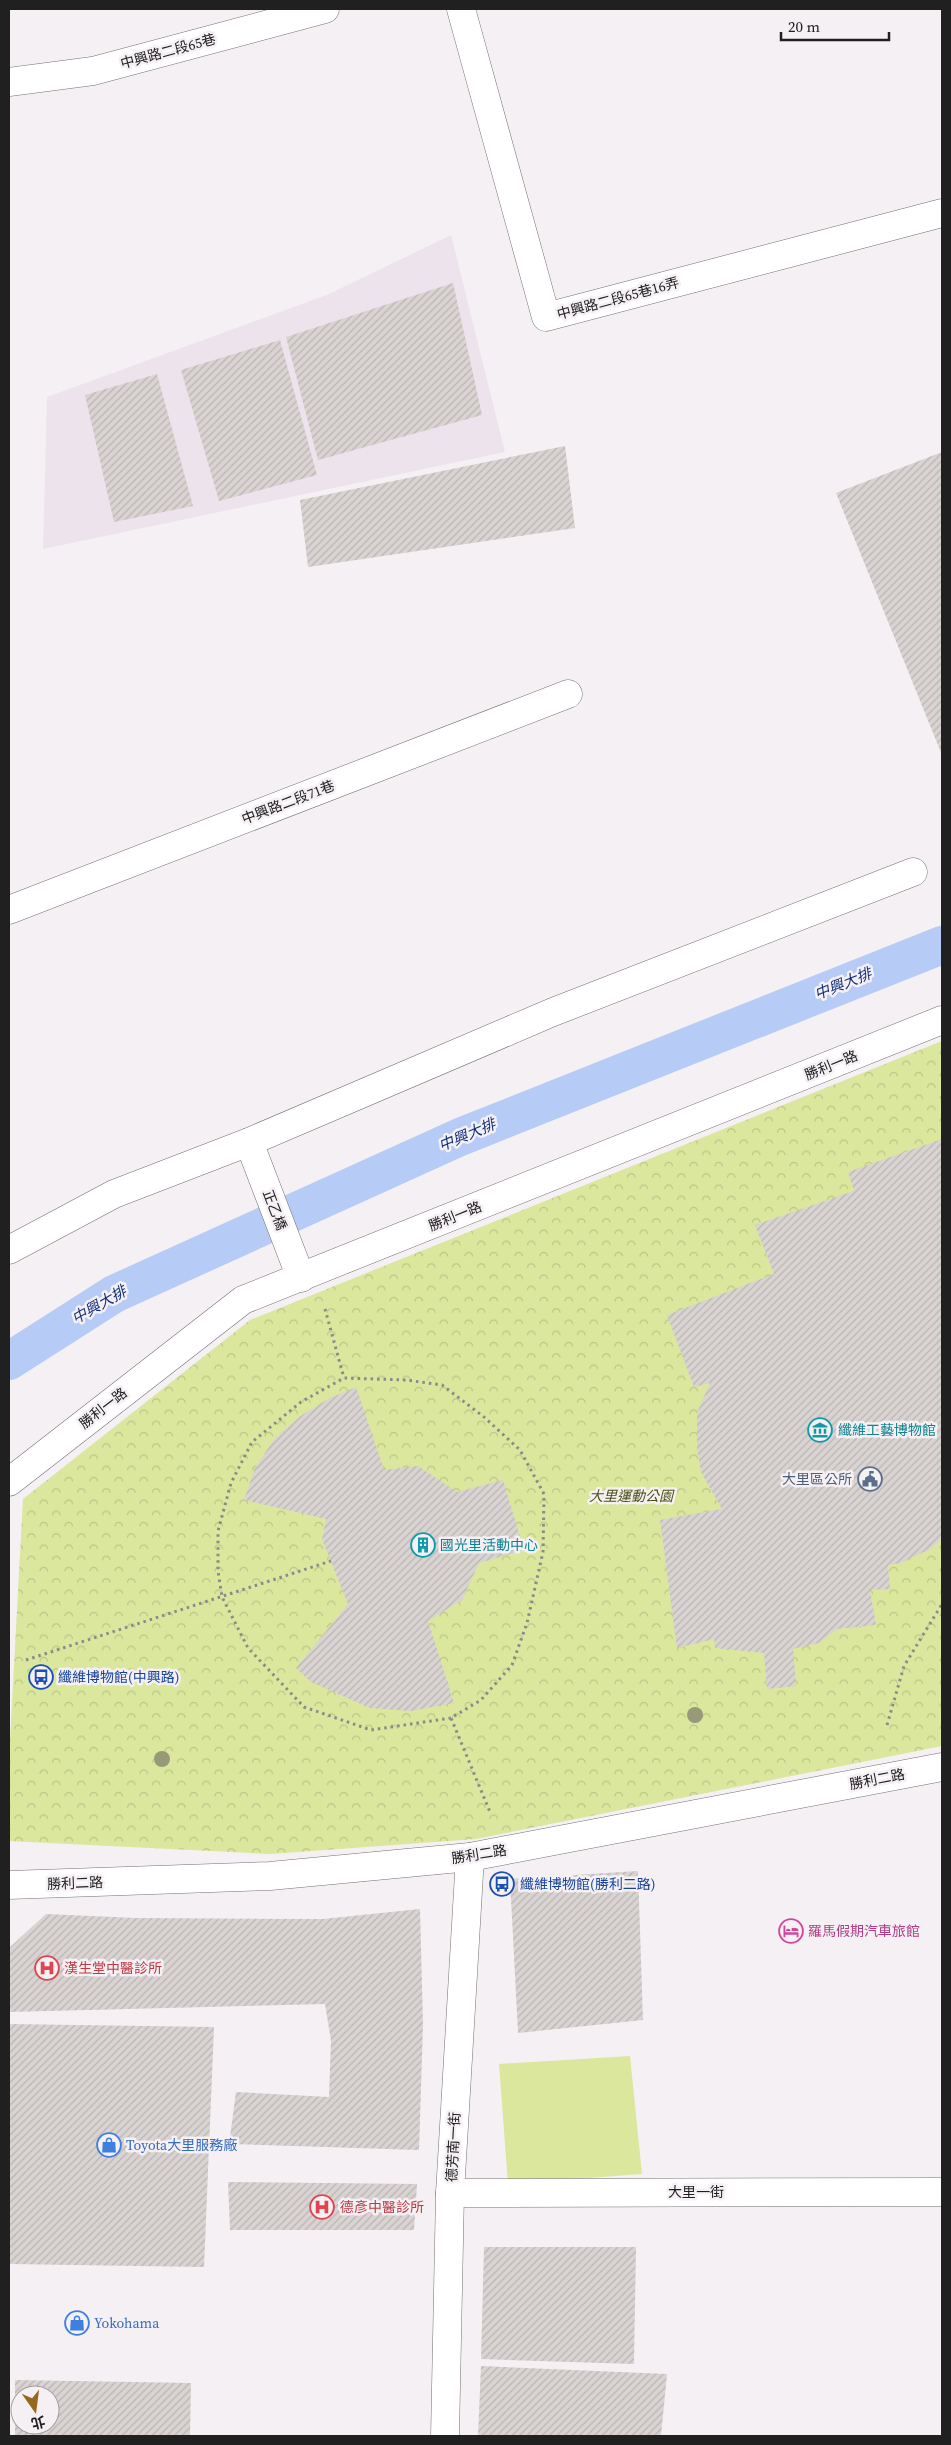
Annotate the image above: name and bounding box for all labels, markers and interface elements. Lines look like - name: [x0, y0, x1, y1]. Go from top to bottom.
- scale bar: [781, 10, 888, 42]
- text: 20 m: [788, 16, 820, 37]
- street label: 中興路二段65巷: [118, 29, 218, 73]
- street label: 中興路二段65巷16弄: [555, 272, 681, 324]
- street label: 中興路二段71巷: [239, 775, 337, 829]
- water label: 中興大排: [811, 962, 876, 1005]
- street label: 勝利一路: [801, 1045, 861, 1085]
- water label: 中興大排: [435, 1112, 500, 1156]
- street label: 正乙橋: [258, 1187, 292, 1233]
- street label: 勝利一路: [425, 1196, 485, 1236]
- water label: 中興大排: [68, 1279, 132, 1329]
- street label: 勝利一路: [75, 1383, 131, 1433]
- museum icon: 纖維工藝博物館: [807, 1417, 833, 1443]
- place label: 纖維工藝博物館: [838, 1420, 936, 1440]
- public building icon: 大里區公所: [857, 1466, 883, 1492]
- place label: 大里區公所: [782, 1469, 852, 1489]
- park label: 大里運動公園: [589, 1486, 675, 1506]
- building icon: 國光里活動中心: [410, 1532, 436, 1558]
- place label: 國光里活動中心: [440, 1535, 538, 1555]
- bus stop icon: 纖維博物館(中興路): [28, 1664, 54, 1690]
- place label: 纖維博物館(中興路): [58, 1667, 180, 1687]
- street label: 勝利二路: [848, 1764, 906, 1794]
- street label: 勝利二路: [450, 1840, 508, 1868]
- bus stop icon: 纖維博物館(勝利二路): [489, 1871, 515, 1897]
- street label: 勝利二路: [47, 1872, 103, 1894]
- place label: 纖維博物館(勝利二路): [520, 1874, 656, 1894]
- hotel icon: 羅馬假期汽車旅館: [778, 1918, 804, 1944]
- place label: 羅馬假期汽車旅館: [808, 1921, 920, 1941]
- hospital icon: 漢生堂中醫診所: [34, 1955, 60, 1981]
- place label: 漢生堂中醫診所: [64, 1958, 162, 1978]
- street label: 德芳南一街: [441, 2112, 465, 2182]
- shop icon: Toyota大里服務廠: [96, 2132, 122, 2158]
- place label: Toyota大里服務廠: [126, 2135, 237, 2155]
- street label: 大里一街: [668, 2182, 724, 2202]
- hospital icon: 德彥中醫診所: [309, 2194, 335, 2220]
- place label: 德彥中醫診所: [340, 2197, 424, 2217]
- shop icon: Yokohama: [64, 2310, 90, 2336]
- place label: Yokohama: [94, 2313, 160, 2333]
- north arrow: [10, 2385, 60, 2435]
- text: 北: [29, 2411, 47, 2434]

